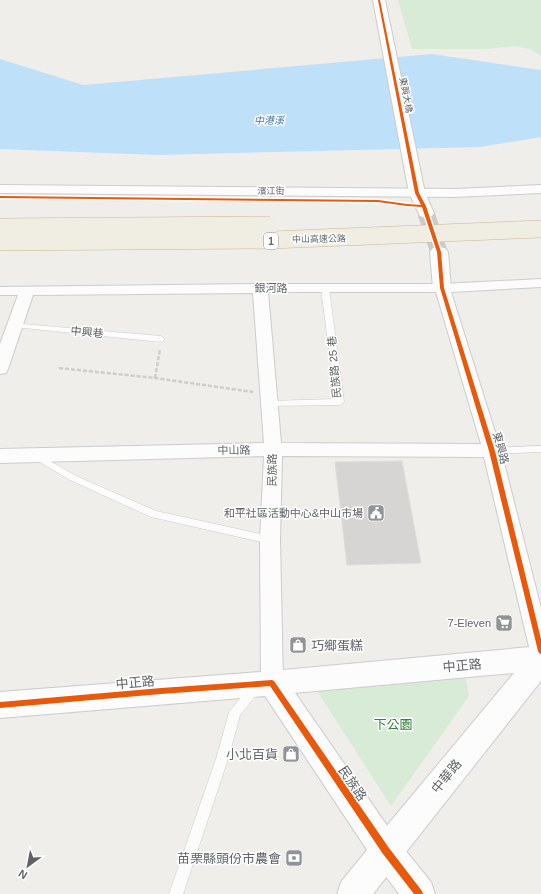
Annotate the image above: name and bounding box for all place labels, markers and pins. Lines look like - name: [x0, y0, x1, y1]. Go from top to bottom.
- public building icon: 和平社區活動中心&中山市場: [366, 503, 386, 523]
- place label: 和平社區活動中心&中山市場: [224, 507, 363, 519]
- supermarket icon: 7-Eleven: [494, 613, 514, 633]
- place label: 7-Eleven: [448, 617, 491, 629]
- shop icon: 巧鄉蛋糕: [288, 635, 308, 655]
- place label: 巧鄉蛋糕: [311, 638, 363, 653]
- shop icon: 小北百貨: [281, 744, 301, 764]
- place label: 小北百貨: [226, 747, 278, 762]
- bank icon: 苗栗縣頭份市農會: [284, 848, 304, 868]
- place label: 苗栗縣頭份市農會: [177, 851, 281, 866]

